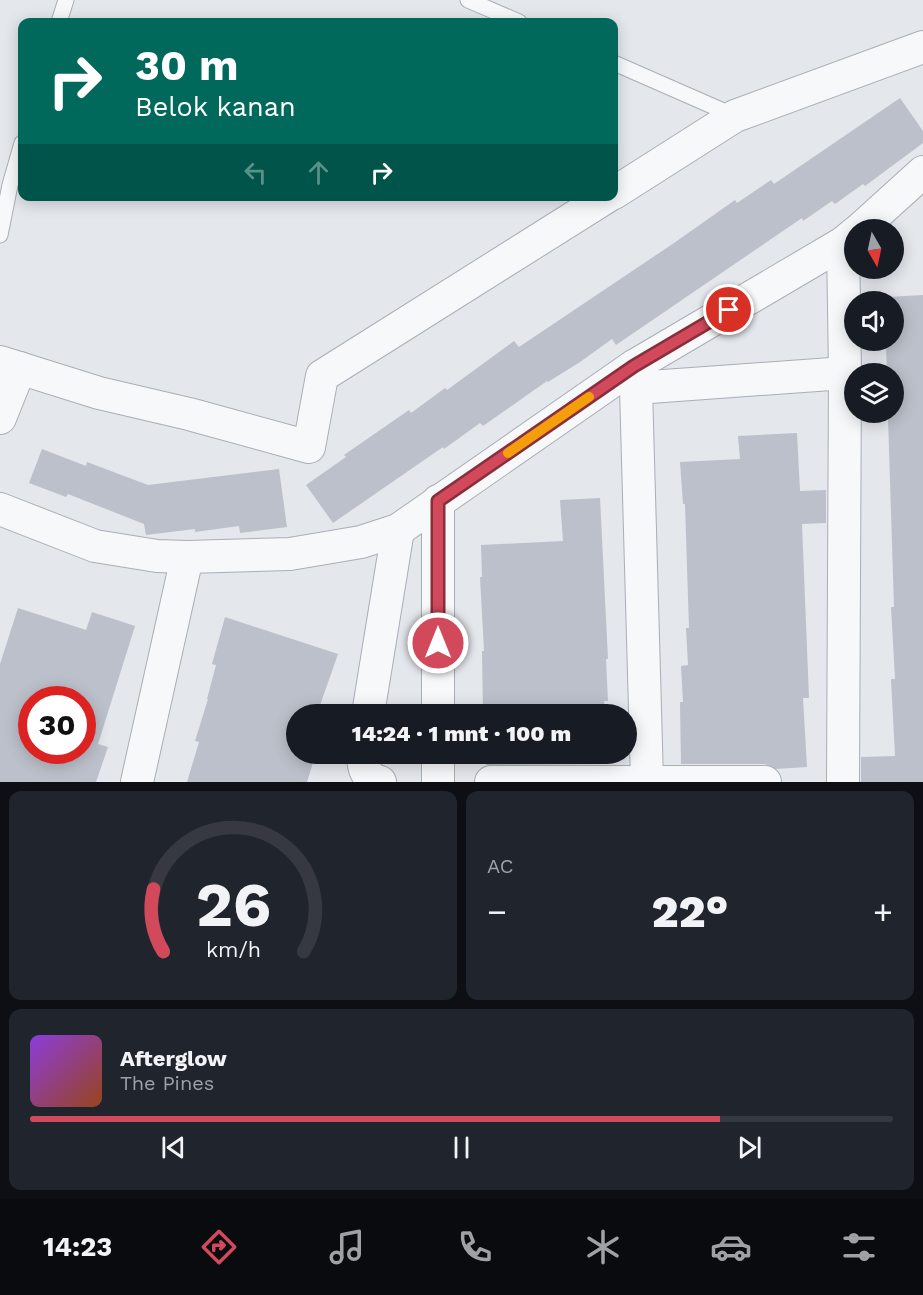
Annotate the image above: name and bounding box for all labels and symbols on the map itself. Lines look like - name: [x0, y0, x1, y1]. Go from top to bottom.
- north arrow: [844, 219, 904, 279]
- pin: [703, 284, 754, 335]
- position arrow: [406, 611, 470, 675]
- speed limit sign: 30: [18, 686, 96, 764]

